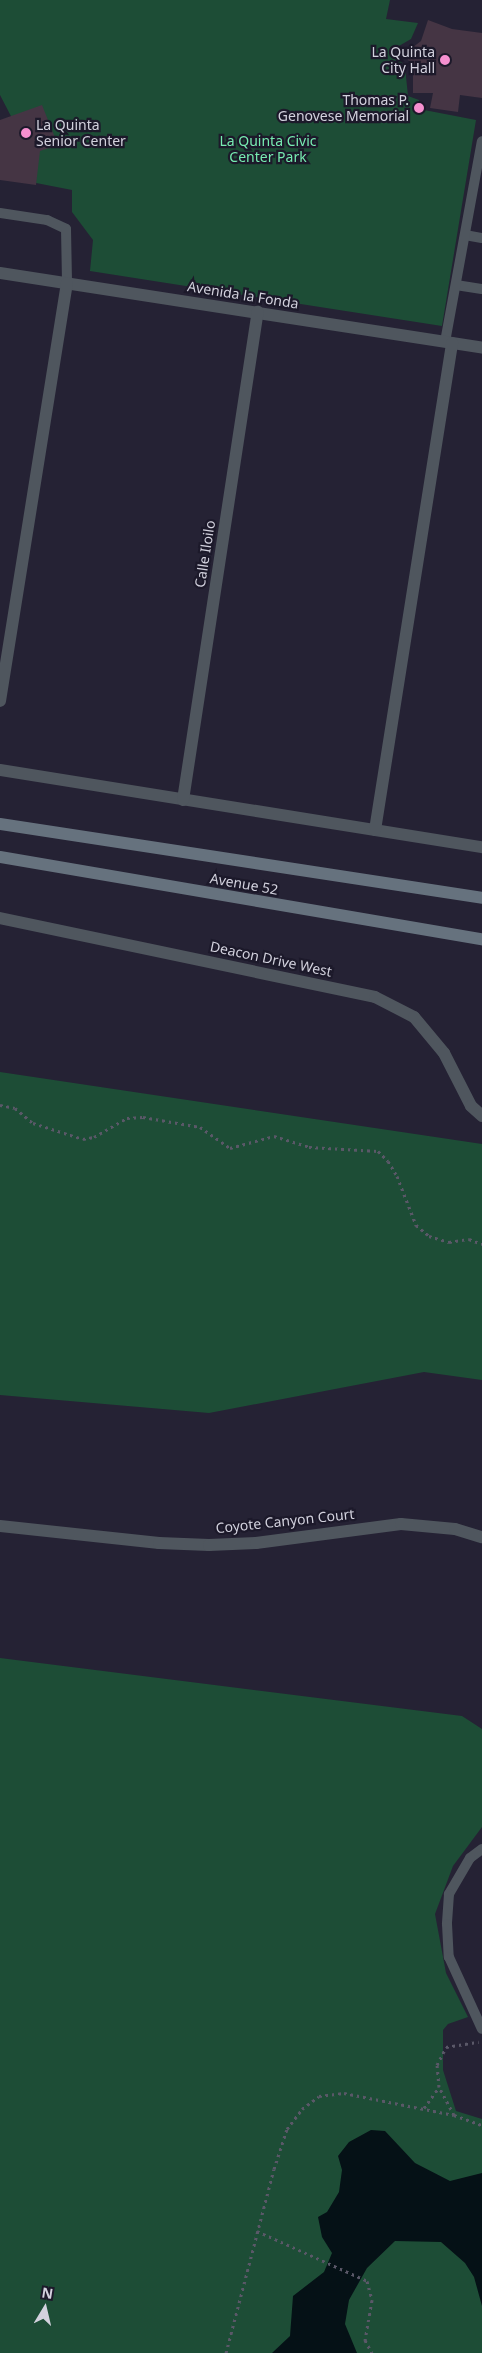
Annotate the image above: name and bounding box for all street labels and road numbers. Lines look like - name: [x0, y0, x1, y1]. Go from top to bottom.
- street label: Avenida la Fonda: [186, 278, 300, 312]
- street label: Calle Iloilo: [191, 519, 219, 589]
- street label: Avenue 52: [209, 870, 279, 898]
- street label: Deacon Drive West: [209, 938, 333, 980]
- street label: Coyote Canyon Court: [215, 1505, 355, 1537]

